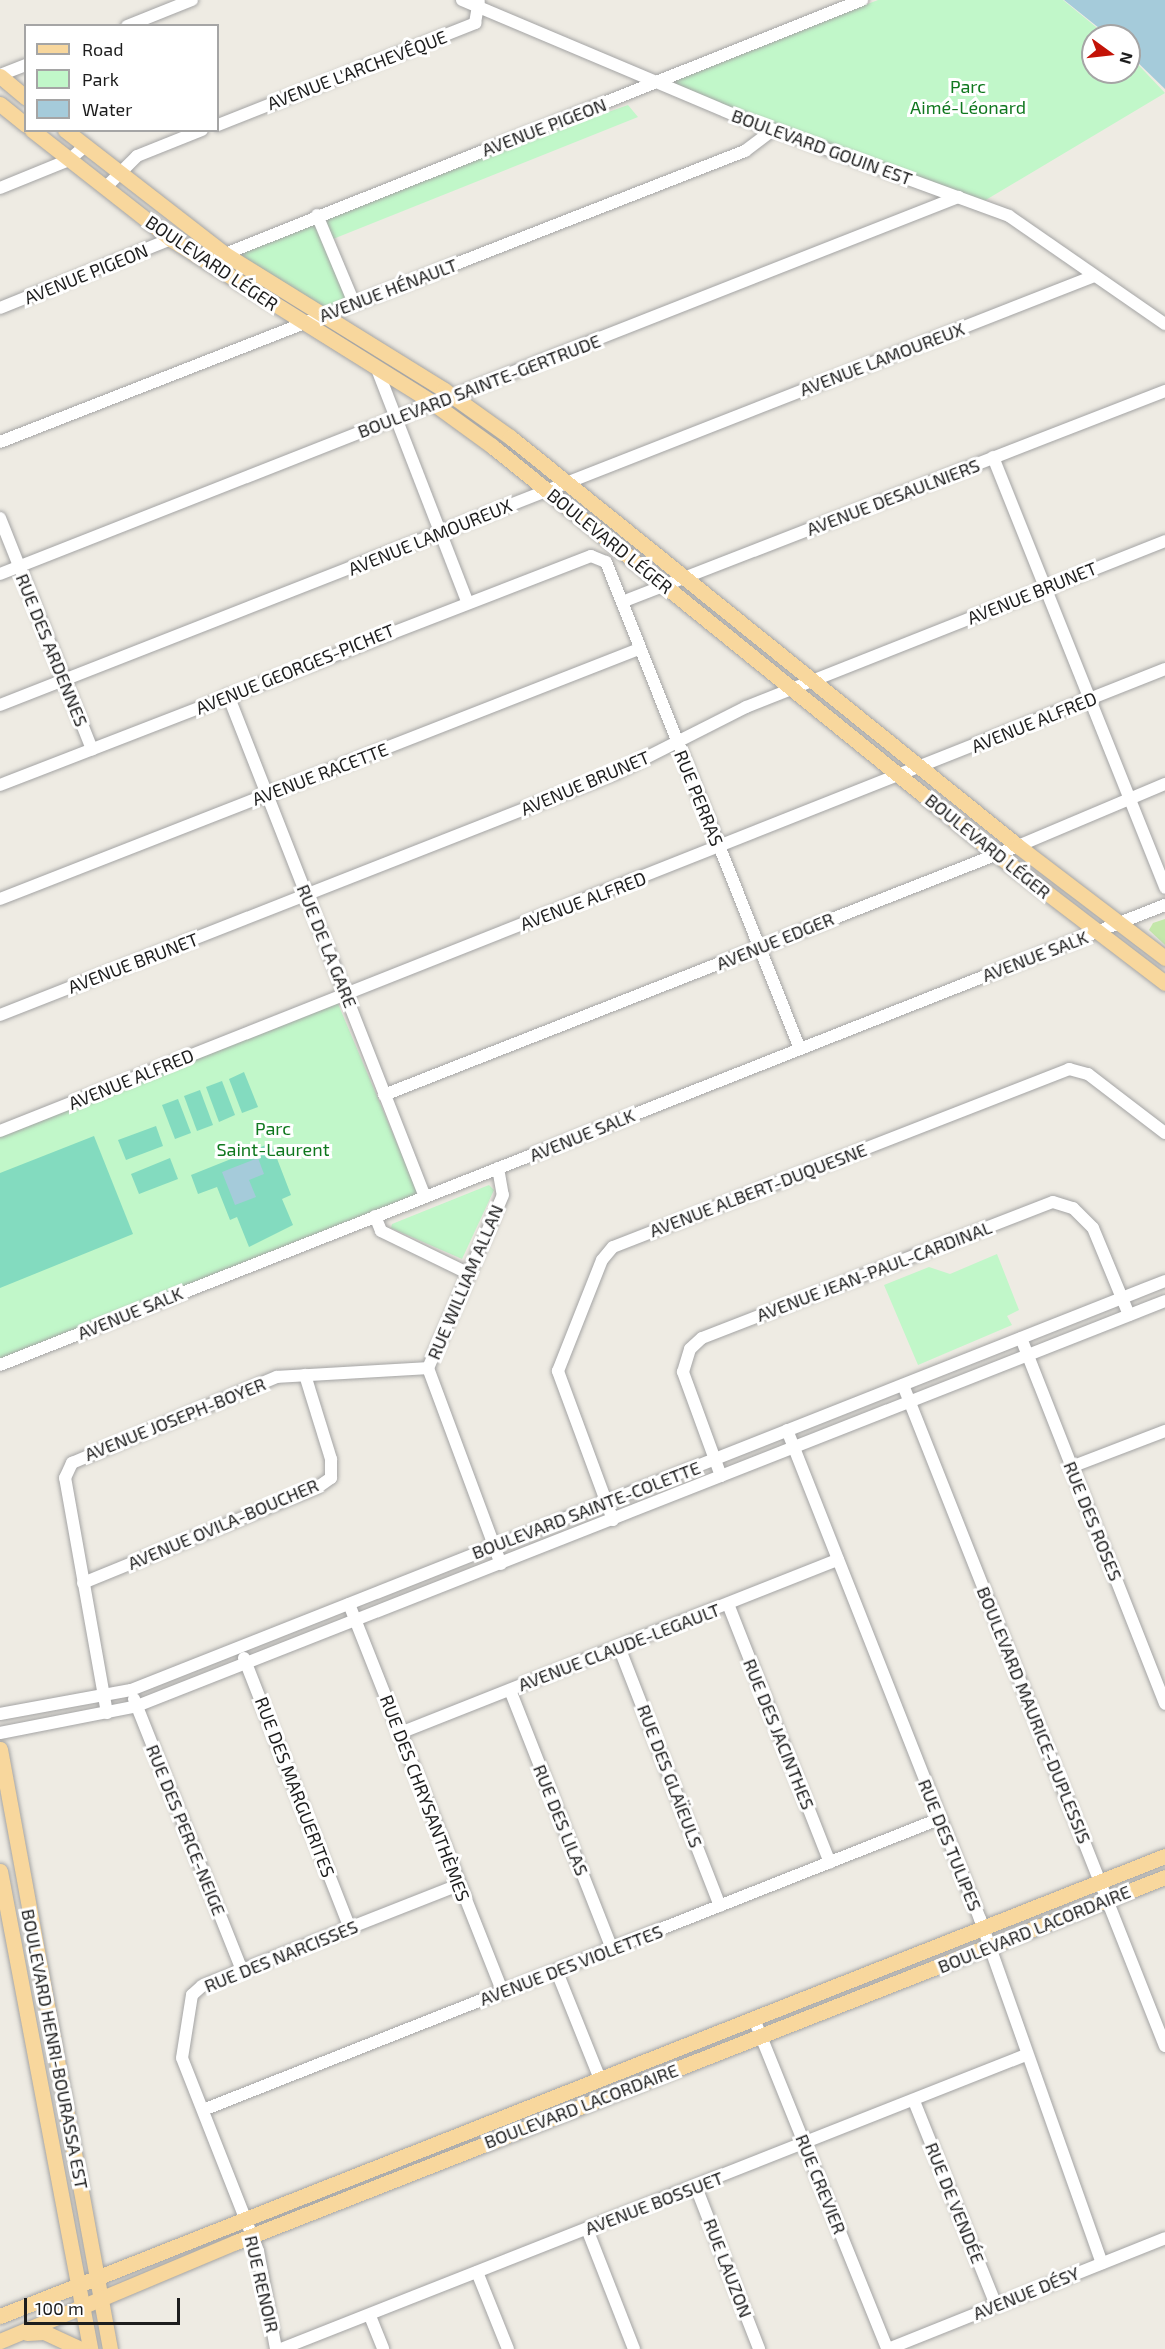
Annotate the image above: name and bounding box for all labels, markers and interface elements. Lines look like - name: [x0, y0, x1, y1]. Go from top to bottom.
- legend: [24, 24, 219, 132]
- north arrow: [1081, 24, 1141, 84]
- street label: AVENUE L'ARCHEVÊQUE: [264, 26, 450, 114]
- text: Road: [82, 38, 123, 60]
- text: N: [1116, 50, 1138, 66]
- text: Park: [82, 68, 119, 90]
- park label: Parc Aimé-Léonard: [910, 76, 1026, 118]
- street label: AVENUE PIGEON: [479, 93, 609, 161]
- text: Water: [82, 98, 132, 120]
- street label: BOULEVARD GOUIN EST: [729, 104, 915, 190]
- street label: BOULEVARD LÉGER: [142, 211, 282, 315]
- street label: AVENUE PIGEON: [21, 239, 151, 309]
- street label: AVENUE HÉNAULT: [316, 254, 460, 326]
- street label: AVENUE LAMOUREUX: [797, 318, 967, 400]
- street label: BOULEVARD SAINTE-GERTRUDE: [355, 330, 603, 442]
- street label: AVENUE DESAULNIERS: [803, 454, 983, 540]
- street label: BOULEVARD LÉGER: [543, 484, 677, 598]
- street label: AVENUE LAMOUREUX: [345, 494, 515, 580]
- street label: AVENUE BRUNET: [964, 557, 1100, 629]
- street label: RUE DES ARDENNES: [11, 570, 93, 730]
- street label: AVENUE GEORGES-PICHET: [192, 619, 398, 719]
- street label: AVENUE ALFRED: [968, 687, 1100, 757]
- street label: AVENUE RACETTE: [249, 738, 391, 810]
- street label: AVENUE BRUNET: [517, 746, 653, 820]
- street label: RUE PERRAS: [670, 747, 728, 849]
- street label: BOULEVARD LÉGER: [921, 789, 1055, 903]
- street label: AVENUE ALFRED: [517, 867, 649, 935]
- street label: RUE DE LA GARE: [292, 881, 362, 1011]
- street label: AVENUE EDGER: [713, 908, 837, 974]
- street label: AVENUE SALK: [979, 926, 1091, 986]
- street label: AVENUE BRUNET: [65, 928, 201, 998]
- street label: AVENUE ALFRED: [65, 1044, 197, 1114]
- street label: AVENUE SALK: [526, 1104, 638, 1166]
- park label: Parc Saint-Laurent: [216, 1118, 330, 1160]
- street label: AVENUE ALBERT-DUQUESNE: [646, 1138, 870, 1242]
- street label: RUE WILLIAM ALLAN: [422, 1201, 508, 1363]
- street label: AVENUE JEAN-PAUL-CARDINAL: [753, 1216, 995, 1326]
- street label: AVENUE SALK: [74, 1282, 186, 1344]
- street label: AVENUE JOSEPH-BOYER: [81, 1373, 269, 1465]
- street label: BOULEVARD SAINTE-COLETTE: [469, 1456, 703, 1564]
- street label: RUE DES ROSES: [1059, 1458, 1127, 1584]
- street label: AVENUE OVILA-BOUCHER: [124, 1474, 322, 1574]
- street label: BOULEVARD MAURICE-DUPLESSIS: [972, 1583, 1096, 1847]
- street label: AVENUE CLAUDE-LEGAULT: [515, 1598, 723, 1696]
- street label: RUE DES JACINTHES: [739, 1655, 819, 1813]
- street label: RUE DES CHRYSANTHÈMES: [376, 1692, 474, 1904]
- street label: RUE DES MARGUERITES: [251, 1694, 339, 1880]
- street label: RUE DES GLAÏEULS: [633, 1702, 707, 1850]
- street label: RUE DES PERCE-NEIGE: [142, 1741, 230, 1919]
- street label: RUE DES LILAS: [529, 1761, 593, 1879]
- street label: RUE DES TULIPES: [914, 1776, 986, 1914]
- street label: BOULEVARD LACORDAIRE: [935, 1880, 1133, 1978]
- street label: BOULEVARD HENRI-BOURASSA EST: [17, 1907, 93, 2191]
- street label: RUE DES NARCISSES: [201, 1915, 361, 1997]
- street label: AVENUE DES VIOLETTES: [476, 1920, 666, 2010]
- street label: BOULEVARD LACORDAIRE: [481, 2059, 681, 2153]
- street label: RUE CREVIER: [791, 2131, 851, 2237]
- street label: RUE DE VENDÉE: [921, 2139, 989, 2267]
- street label: AVENUE BOSSUET: [582, 2167, 726, 2239]
- street label: RUE LAUZON: [699, 2215, 757, 2321]
- street label: RUE RENOIR: [240, 2233, 284, 2335]
- street label: AVENUE DÉSY: [970, 2262, 1082, 2324]
- scale bar: [27, 2286, 183, 2324]
- text: 100 m: [35, 2297, 84, 2319]

